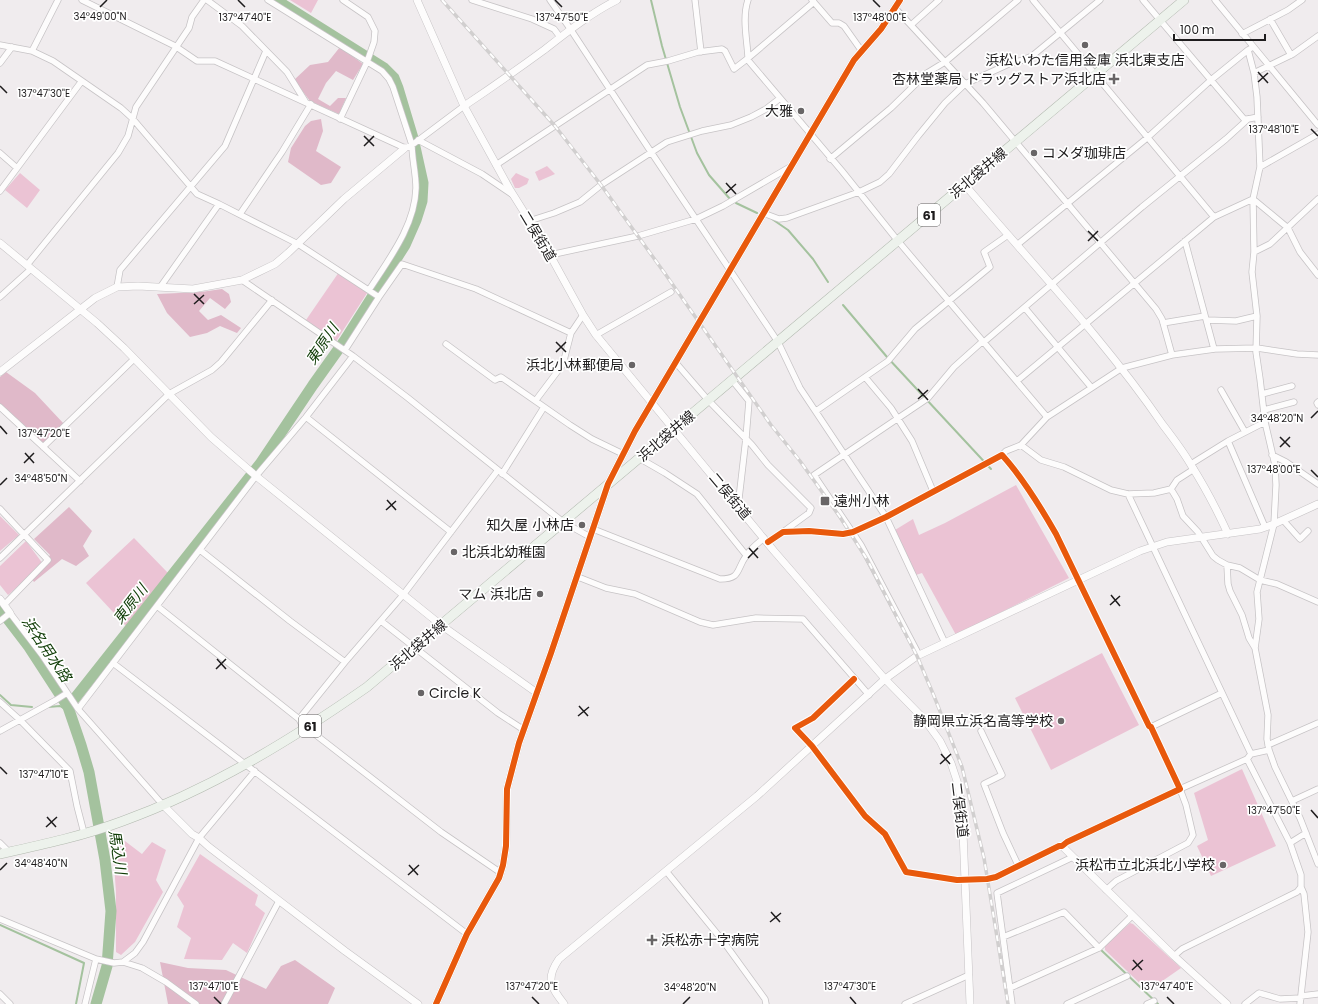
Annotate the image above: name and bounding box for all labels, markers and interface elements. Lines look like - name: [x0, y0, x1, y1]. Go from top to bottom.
- text: 34°49'00"N: [74, 9, 126, 24]
- text: 137°47'40"E: [219, 10, 271, 25]
- text: 137°47'50"E: [536, 10, 588, 25]
- text: 137°48'00"E: [853, 10, 907, 25]
- scale bar: [1174, 16, 1265, 42]
- text: 100 m: [1180, 21, 1214, 38]
- marker: 浜松いわた信用金庫 浜北東支店: [1080, 40, 1090, 50]
- place label: 浜松いわた信用金庫 浜北東支店: [985, 50, 1185, 70]
- place label: 杏林堂薬局 ドラッグストア浜北店: [892, 69, 1106, 89]
- marker: 杏林堂薬局 ドラッグストア浜北店: [1109, 74, 1119, 84]
- text: 137°47'30"E: [18, 86, 70, 101]
- place label: 大雅: [765, 101, 793, 121]
- marker: 大雅: [796, 106, 806, 116]
- text: 137°48'10"E: [1249, 122, 1299, 137]
- street label: 浜北袋井線: [945, 143, 1011, 203]
- place label: コメダ珈琲店: [1042, 143, 1126, 163]
- marker: コメダ珈琲店: [1029, 148, 1039, 158]
- road number: 61: [918, 204, 940, 226]
- street label: 二俣街道: [515, 207, 561, 265]
- water label: 東原川: [301, 318, 344, 369]
- place label: 浜北小林郵便局: [526, 355, 624, 375]
- marker: 浜北小林郵便局: [627, 360, 637, 370]
- street label: 浜北袋井線: [633, 406, 699, 466]
- text: 34°48'20"N: [1251, 411, 1303, 426]
- text: 137°47'20"E: [18, 426, 70, 441]
- text: 137°48'00"E: [1247, 462, 1301, 477]
- street label: 二俣街道: [704, 468, 756, 524]
- text: 34°48'50"N: [15, 471, 67, 486]
- place label: 遠州小林: [834, 491, 890, 511]
- marker: 遠州小林: [819, 495, 831, 507]
- place label: 知久屋 小林店: [486, 515, 574, 535]
- marker: 知久屋 小林店: [577, 520, 587, 530]
- place label: 北浜北幼稚園: [462, 542, 546, 562]
- marker: 北浜北幼稚園: [449, 547, 459, 557]
- water label: 東原川: [108, 578, 153, 628]
- place label: マム 浜北店: [458, 584, 532, 604]
- marker: マム 浜北店: [535, 589, 545, 599]
- water label: 浜名用水路: [17, 612, 78, 688]
- street label: 浜北袋井線: [385, 615, 451, 675]
- place label: Circle K: [429, 683, 482, 703]
- marker: Circle K: [416, 688, 426, 698]
- place label: 静岡県立浜名高等学校: [913, 711, 1053, 731]
- road number: 61: [299, 715, 321, 737]
- marker: 静岡県立浜名高等学校: [1056, 716, 1066, 726]
- text: 137°47'10"E: [19, 767, 69, 782]
- street label: 二俣街道: [947, 781, 973, 839]
- text: 137°47'50"E: [1248, 803, 1300, 818]
- water label: 馬込川: [104, 828, 132, 878]
- place label: 浜松市立北浜北小学校: [1075, 855, 1215, 875]
- text: 34°48'40"N: [15, 856, 68, 871]
- marker: 浜松市立北浜北小学校: [1218, 860, 1228, 870]
- place label: 浜松赤十字病院: [661, 930, 759, 950]
- marker: 浜松赤十字病院: [646, 934, 658, 946]
- text: 137°47'10"E: [189, 979, 239, 994]
- text: 137°47'20"E: [506, 979, 558, 994]
- text: 137°47'30"E: [824, 979, 876, 994]
- text: 137°47'40"E: [1141, 979, 1193, 994]
- text: 34°48'20"N: [664, 980, 716, 995]

